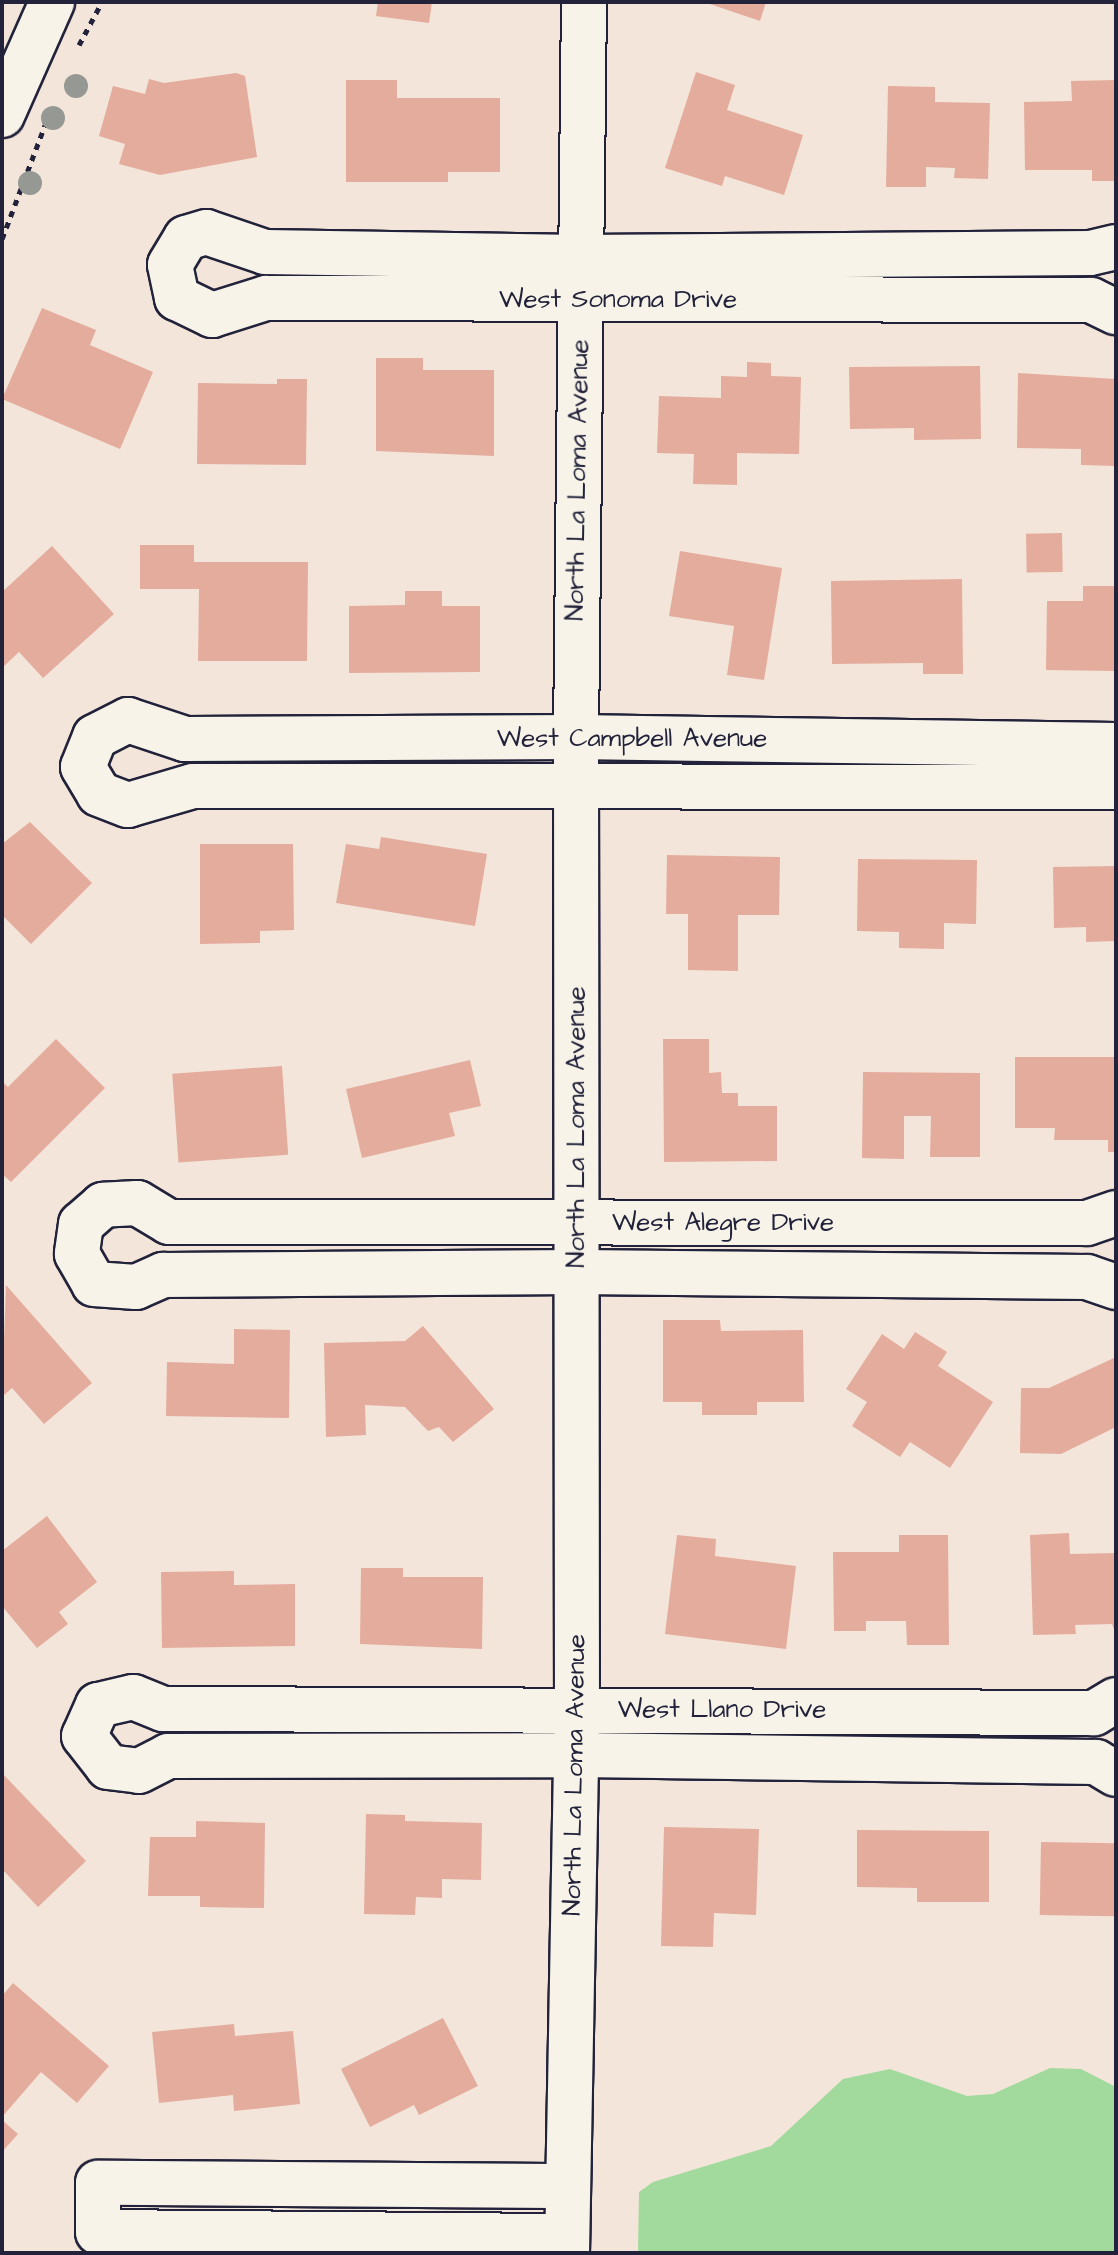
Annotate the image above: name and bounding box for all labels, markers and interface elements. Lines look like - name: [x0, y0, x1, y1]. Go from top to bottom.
- street label: West Sonoma Drive: [499, 284, 737, 316]
- street label: North La Loma Avenue: [560, 339, 596, 621]
- street label: West Campbell Avenue: [497, 723, 767, 755]
- street label: North La Loma Avenue: [561, 986, 593, 1268]
- street label: West Alegre Drive: [612, 1207, 834, 1239]
- street label: North La Loma Avenue: [557, 1634, 593, 1916]
- street label: West Llano Drive: [618, 1694, 826, 1726]

